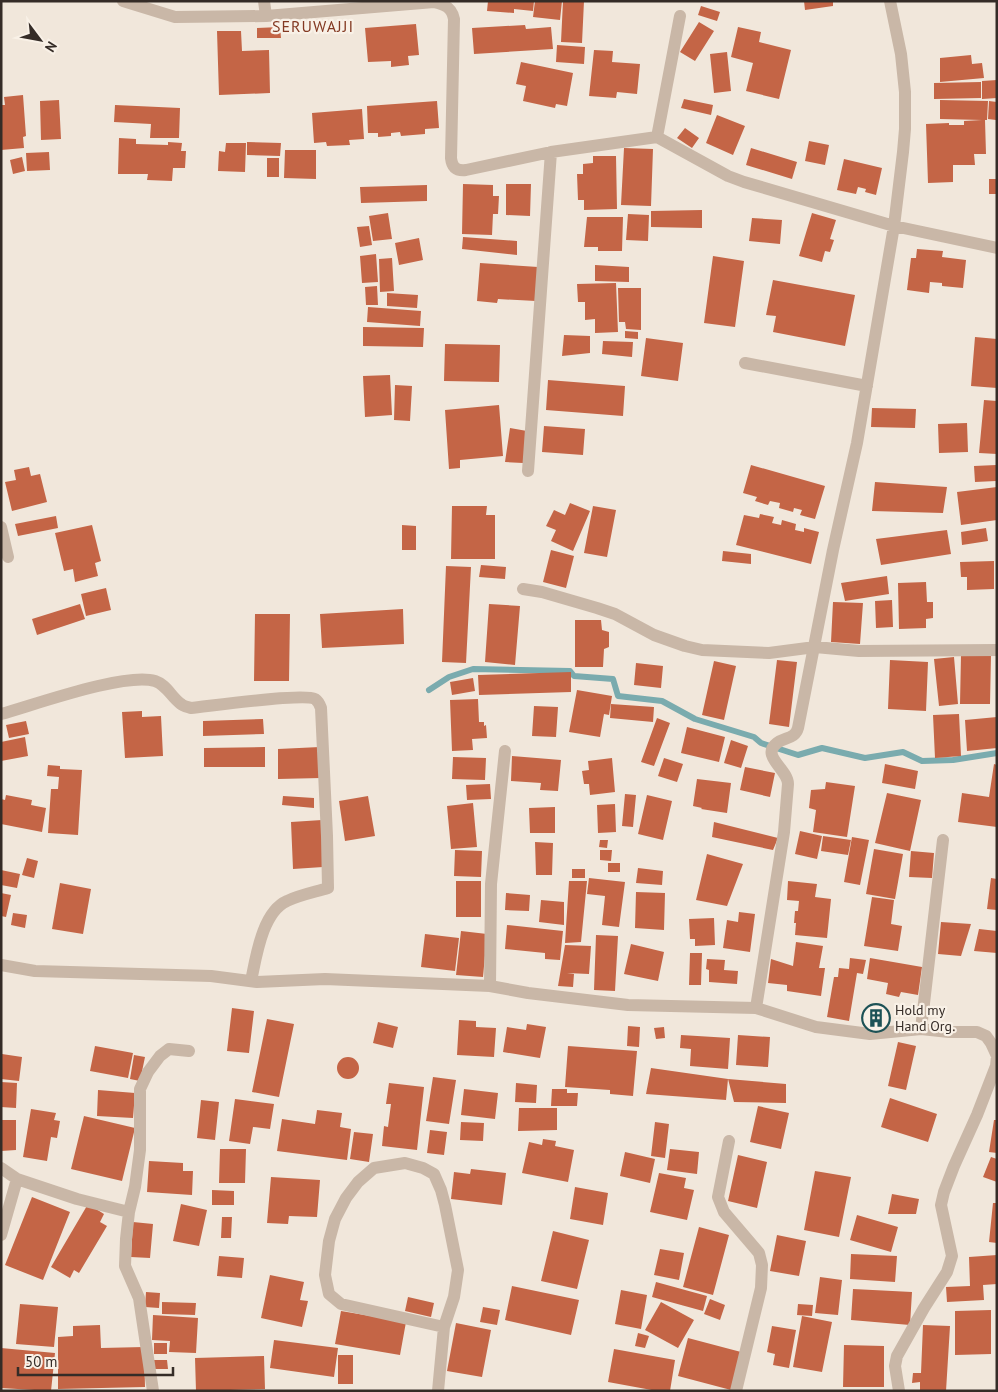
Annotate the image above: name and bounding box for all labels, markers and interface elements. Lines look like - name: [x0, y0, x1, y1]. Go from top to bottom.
- north arrow: [15, 15, 65, 65]
- district label: SERUWAJJI: [272, 16, 354, 36]
- text: N: [41, 38, 61, 56]
- place label: Hold my Hand Org.: [895, 1001, 955, 1035]
- building icon: Hold my Hand Org.: [861, 1003, 891, 1033]
- scale bar: [18, 1344, 172, 1376]
- text: 50 m: [25, 1352, 58, 1371]

